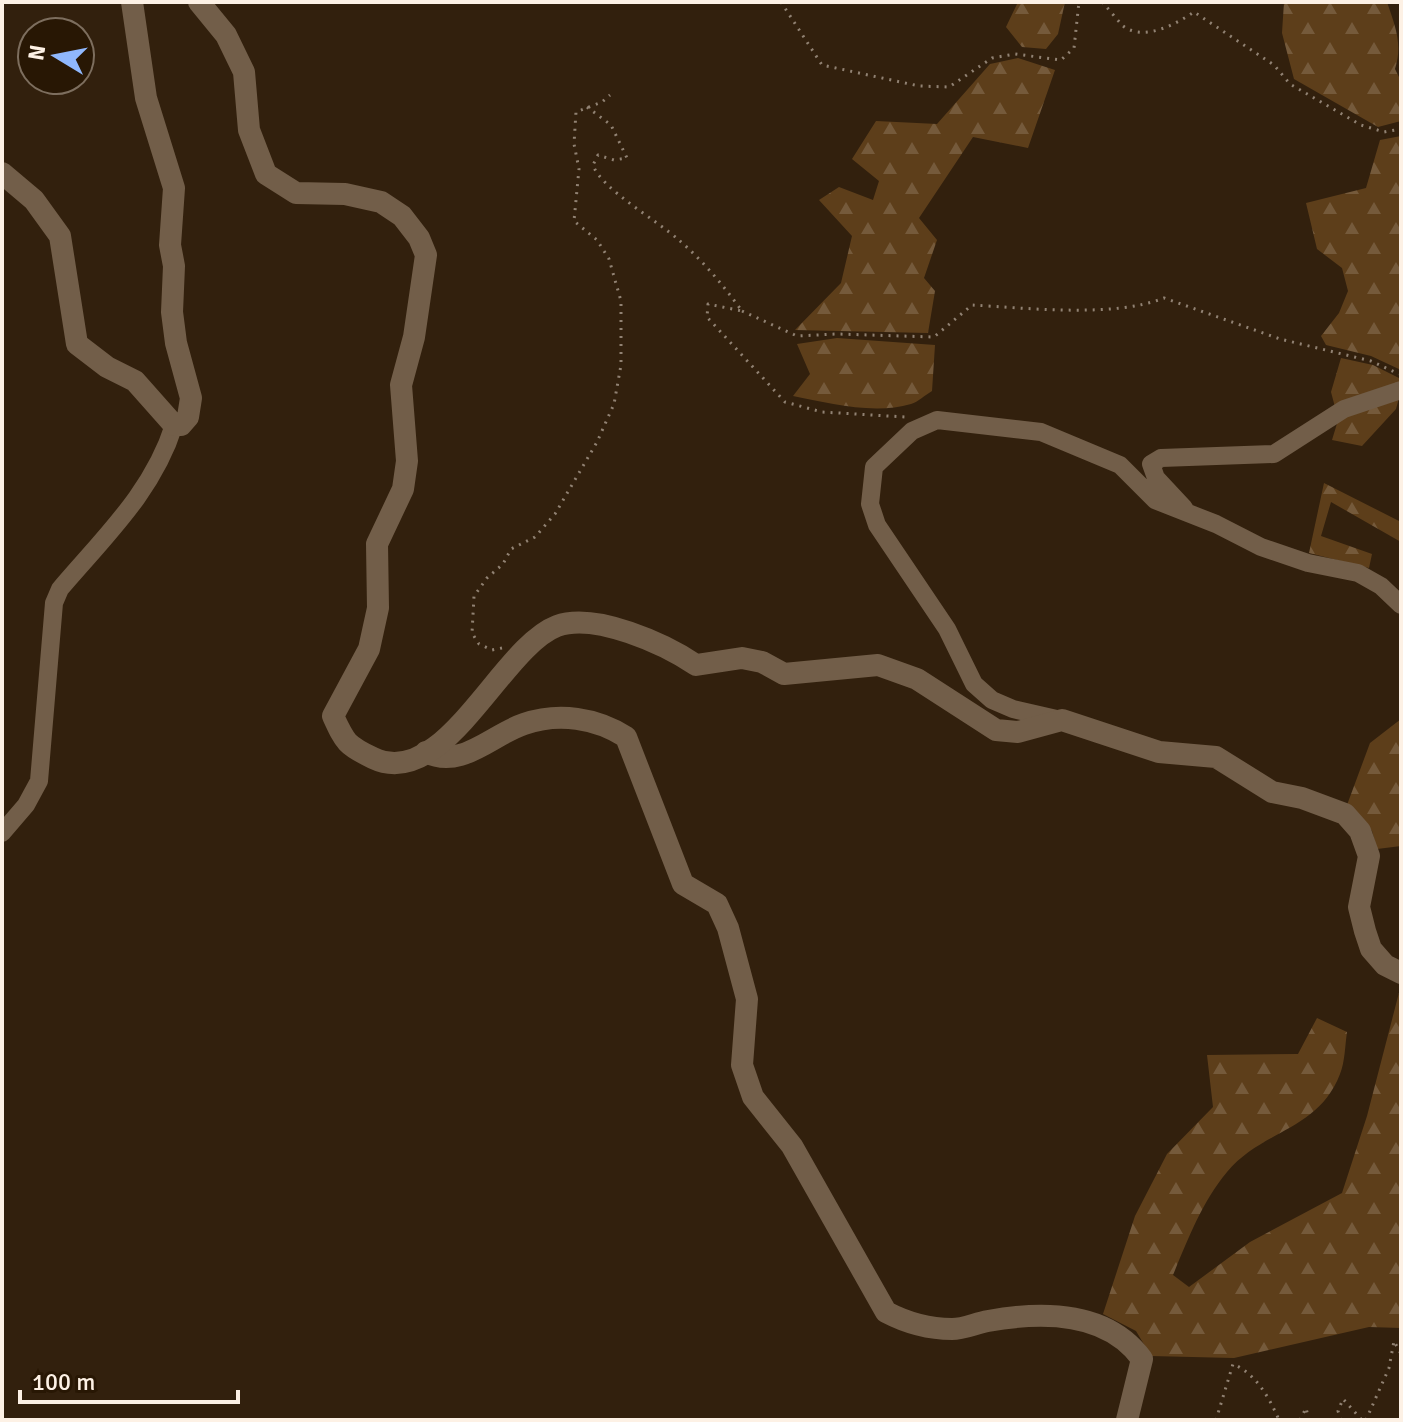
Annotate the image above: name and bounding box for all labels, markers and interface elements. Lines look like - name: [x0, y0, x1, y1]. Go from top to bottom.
- north arrow: [16, 16, 96, 96]
- text: N: [22, 43, 51, 62]
- scale bar: [20, 1354, 238, 1404]
- text: 100 m: [32, 1367, 95, 1397]

